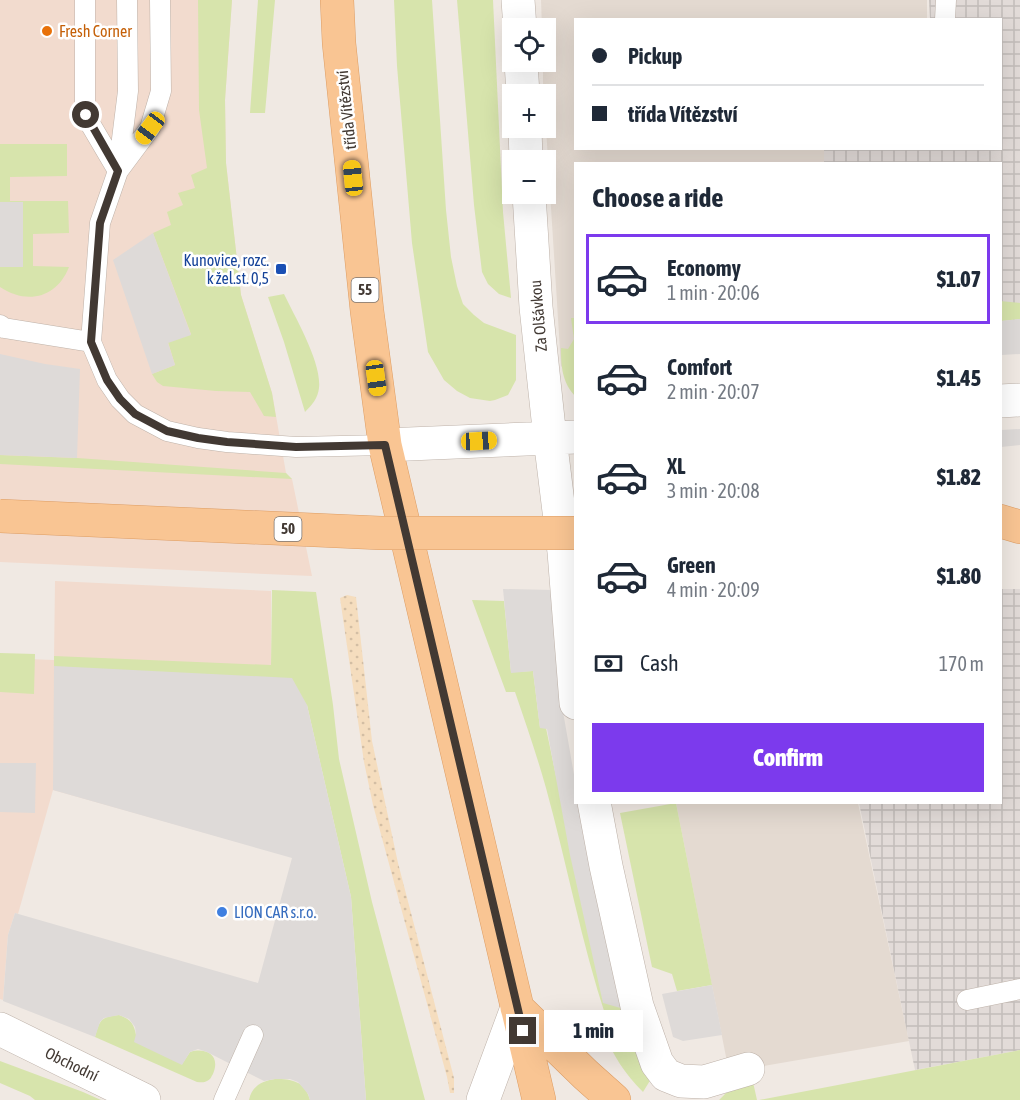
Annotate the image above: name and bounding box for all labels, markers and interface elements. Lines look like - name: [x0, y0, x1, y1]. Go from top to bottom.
- map controls: [502, 18, 556, 204]
- button: locate: [502, 18, 556, 72]
- place label: Fresh Corner: [59, 22, 132, 40]
- marker: Fresh Corner: [40, 24, 54, 38]
- text: Pickup: [628, 43, 683, 69]
- street label: třída Vítězství: [333, 69, 359, 151]
- button: +: [502, 84, 556, 138]
- route start: [72, 101, 99, 128]
- text: třída Vítězství: [628, 101, 738, 127]
- car: [132, 108, 168, 148]
- button: −: [502, 150, 556, 204]
- car: [342, 159, 364, 197]
- text: Choose a ride: [592, 182, 724, 213]
- place label: Kunovice, rozc. k žel.st. 0,5: [184, 251, 269, 287]
- icon: car: [595, 252, 649, 306]
- text: Economy: [667, 255, 741, 281]
- marker: Kunovice, rozc. k žel.st. 0,5: [274, 262, 288, 276]
- text: $1.07: [937, 266, 981, 292]
- road number: 55: [352, 278, 378, 302]
- street label: Za Olšávkou: [526, 279, 550, 353]
- text: 1 min · 20:06: [667, 281, 760, 304]
- icon: car: [595, 351, 649, 405]
- text: Comfort: [667, 354, 732, 380]
- car: [365, 359, 387, 397]
- text: $1.45: [937, 365, 981, 391]
- text: 2 min · 20:07: [667, 380, 760, 403]
- car: [461, 431, 497, 451]
- icon: car: [595, 450, 649, 504]
- text: XL: [667, 453, 685, 479]
- text: $1.82: [937, 464, 981, 490]
- text: 3 min · 20:08: [667, 479, 760, 502]
- road number: 50: [274, 517, 302, 541]
- icon: car: [595, 549, 649, 603]
- text: Green: [667, 552, 716, 578]
- text: $1.80: [937, 563, 981, 589]
- text: 4 min · 20:09: [667, 578, 760, 601]
- icon: cash: [592, 647, 625, 680]
- text: Cash: [640, 650, 679, 676]
- text: 170 m: [939, 652, 984, 675]
- button: Confirm: [592, 723, 984, 792]
- place label: LION CAR s.r.o.: [234, 903, 316, 921]
- marker: LION CAR s.r.o.: [215, 905, 229, 919]
- callout: 1 min: [544, 1010, 643, 1052]
- route end: [509, 1017, 536, 1044]
- text: 1 min: [573, 1019, 614, 1042]
- street label: Obchodní: [42, 1043, 102, 1085]

